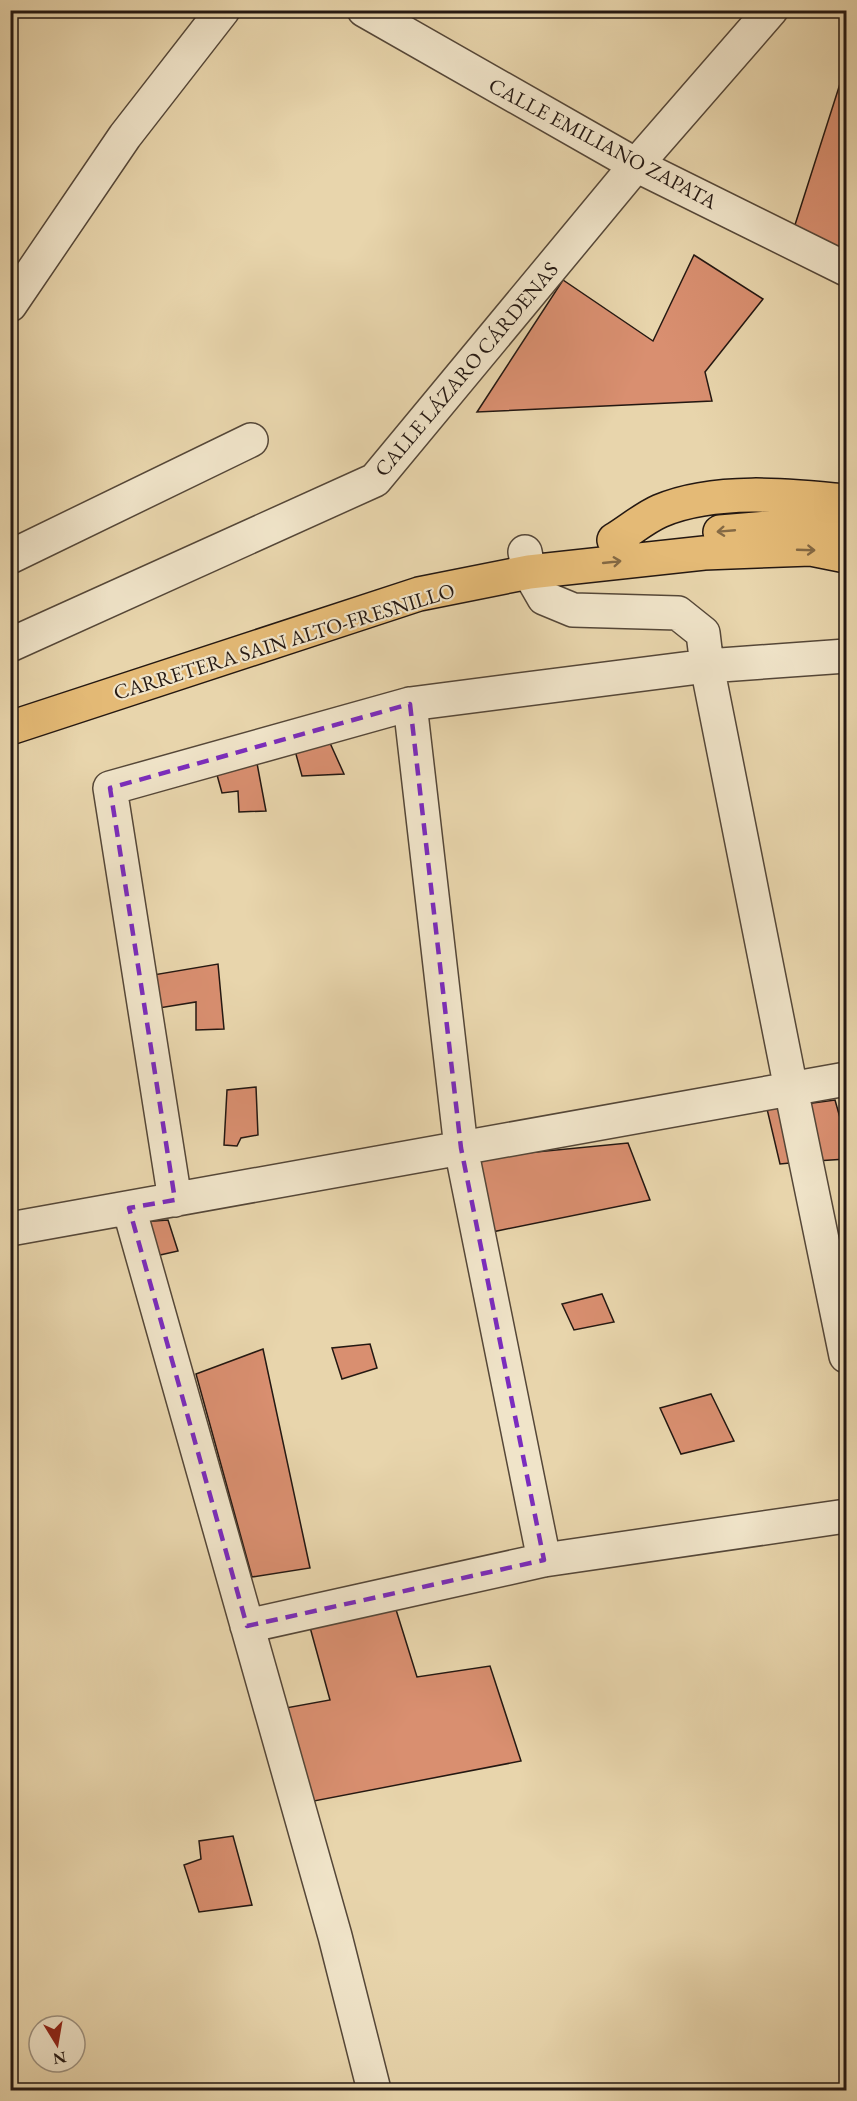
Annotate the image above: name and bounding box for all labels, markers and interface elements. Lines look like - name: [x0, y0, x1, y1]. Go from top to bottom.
- street label: CALLE EMILIANO ZAPATA: [484, 71, 722, 215]
- street label: CALLE LÁZARO CÁRDENAS: [368, 256, 564, 482]
- one-way arrow: [716, 526, 736, 537]
- one-way arrow: [796, 544, 816, 556]
- one-way arrow: [602, 556, 621, 567]
- street label: CARRETERA SAIN ALTO-FRESNILLO: [110, 576, 458, 706]
- north arrow: [27, 2014, 87, 2074]
- text: N: [51, 2047, 68, 2070]

